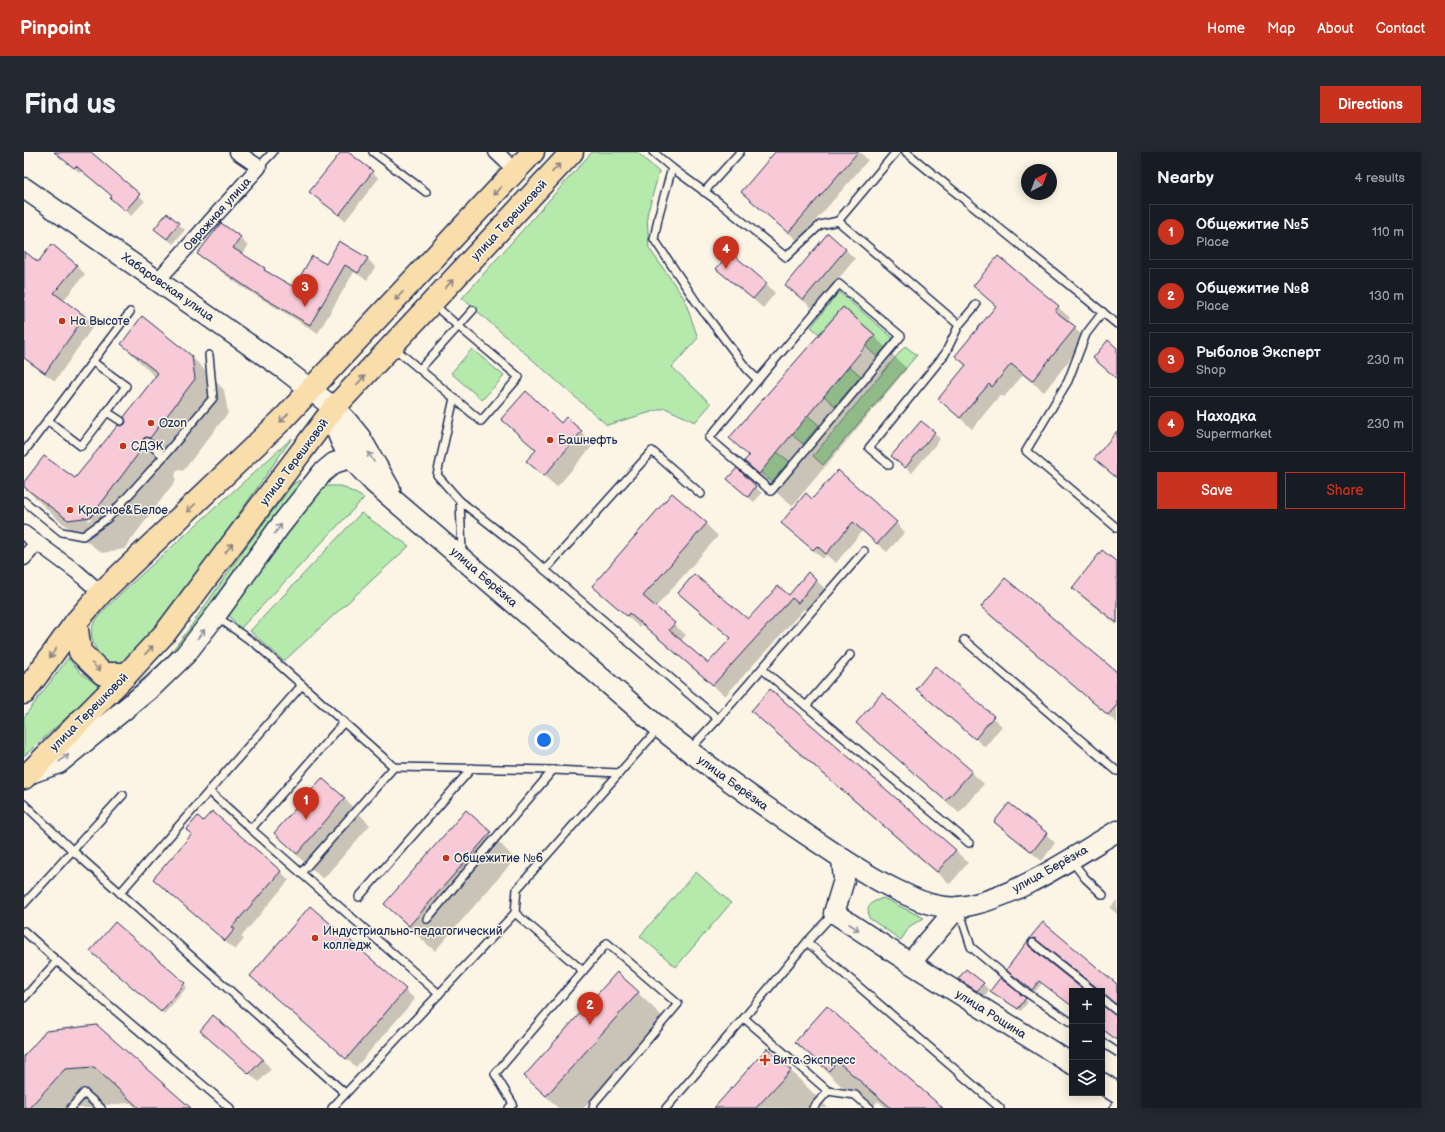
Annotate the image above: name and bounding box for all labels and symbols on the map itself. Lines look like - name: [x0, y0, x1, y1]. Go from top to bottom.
- one-way arrow: [552, 163, 561, 173]
- north arrow: [1021, 164, 1057, 200]
- street label: Овражная улица: [180, 174, 254, 254]
- street label: улица Терешковой: [468, 177, 551, 264]
- one-way arrow: [493, 186, 502, 196]
- pin: 4: [713, 236, 739, 269]
- street label: Хабаровская улица: [119, 250, 217, 325]
- pin: 3: [292, 274, 318, 307]
- one-way arrow: [444, 279, 454, 289]
- one-way arrow: [394, 291, 403, 301]
- place label: На Высоте: [70, 314, 130, 329]
- marker: На Высоте: [57, 316, 67, 326]
- one-way arrow: [356, 374, 365, 385]
- one-way arrow: [279, 413, 289, 423]
- place label: Ozon: [159, 416, 187, 431]
- street label: улица Терешковой: [257, 416, 332, 509]
- marker: Ozon: [146, 418, 156, 428]
- place label: Башнефть: [558, 433, 618, 448]
- marker: Башнефть: [545, 435, 555, 445]
- place label: СДЭК: [131, 439, 164, 454]
- marker: СДЭК: [118, 441, 128, 451]
- one-way arrow: [367, 451, 375, 463]
- place label: Красное&Белое: [78, 503, 168, 518]
- one-way arrow: [186, 503, 196, 513]
- marker: Красное&Белое: [65, 505, 75, 515]
- one-way arrow: [274, 524, 282, 535]
- one-way arrow: [225, 542, 234, 553]
- street label: улица Берёзка: [447, 544, 520, 611]
- one-way arrow: [197, 629, 206, 640]
- one-way arrow: [145, 645, 154, 655]
- one-way arrow: [49, 647, 57, 658]
- one-way arrow: [91, 663, 102, 672]
- street label: улица Терешковой: [47, 670, 132, 755]
- your location: [534, 730, 554, 750]
- street label: улица Берёзка: [694, 753, 771, 814]
- one-way arrow: [59, 754, 70, 763]
- pin: 1: [293, 787, 319, 820]
- street label: улица Берёзка: [1010, 843, 1091, 896]
- place label: Общежитие №6: [454, 851, 543, 866]
- marker: Общежитие №6: [441, 853, 451, 863]
- one-way arrow: [849, 923, 860, 931]
- place label: Индустриально-педагогический колледж: [323, 924, 503, 953]
- marker: Индустриально-педагогический колледж: [310, 933, 320, 943]
- street label: улица Рощина: [953, 987, 1029, 1042]
- pin: 2: [577, 992, 603, 1025]
- place label: Вита Экспресс: [773, 1053, 855, 1068]
- marker: Вита Экспресс: [760, 1055, 770, 1065]

